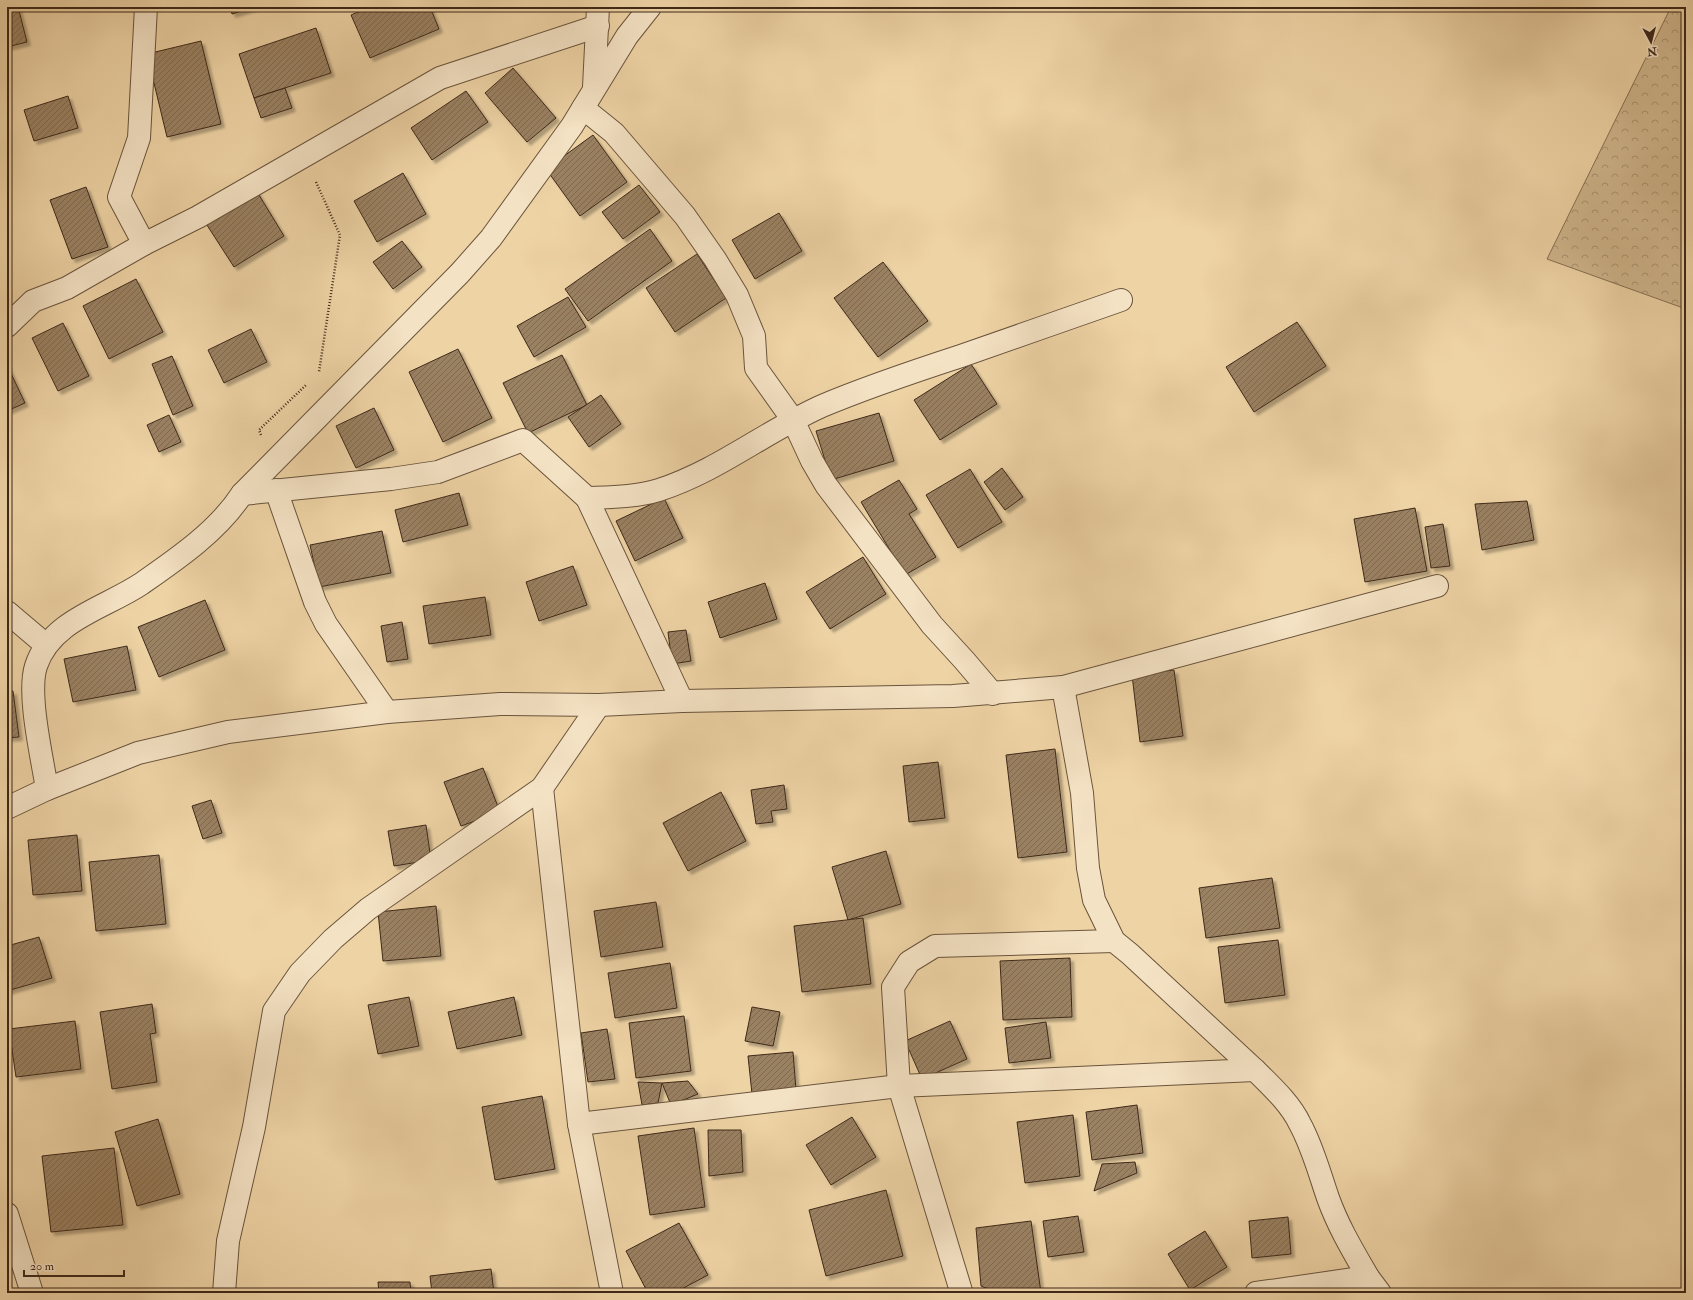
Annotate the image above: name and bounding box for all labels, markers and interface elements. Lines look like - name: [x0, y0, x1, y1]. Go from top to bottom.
- north arrow: [1631, 22, 1671, 62]
- text: N: [1645, 44, 1659, 59]
- scale bar: [24, 1252, 124, 1278]
- text: 20 m: [30, 1259, 55, 1274]

